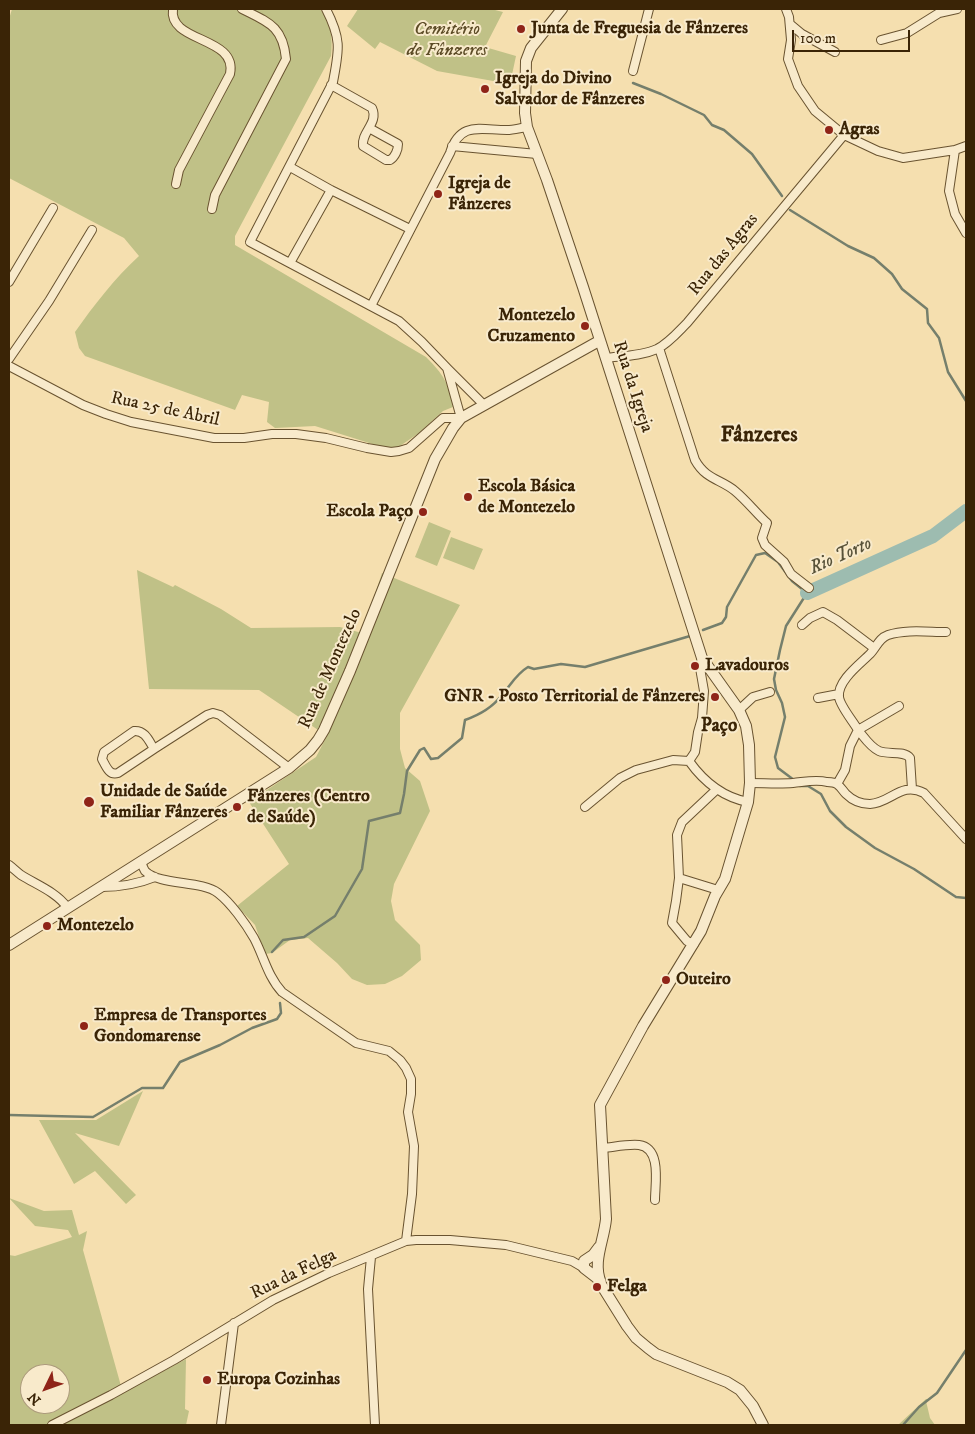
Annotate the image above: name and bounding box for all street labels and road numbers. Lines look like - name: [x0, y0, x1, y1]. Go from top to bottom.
- street label: Rua das Agras: [684, 210, 764, 300]
- street label: Rua da Igreja: [607, 339, 657, 435]
- street label: Rua 25 de Abril: [109, 388, 221, 432]
- street label: Rua de Montezelo: [295, 606, 367, 732]
- street label: Rua da Felga: [248, 1245, 340, 1305]

